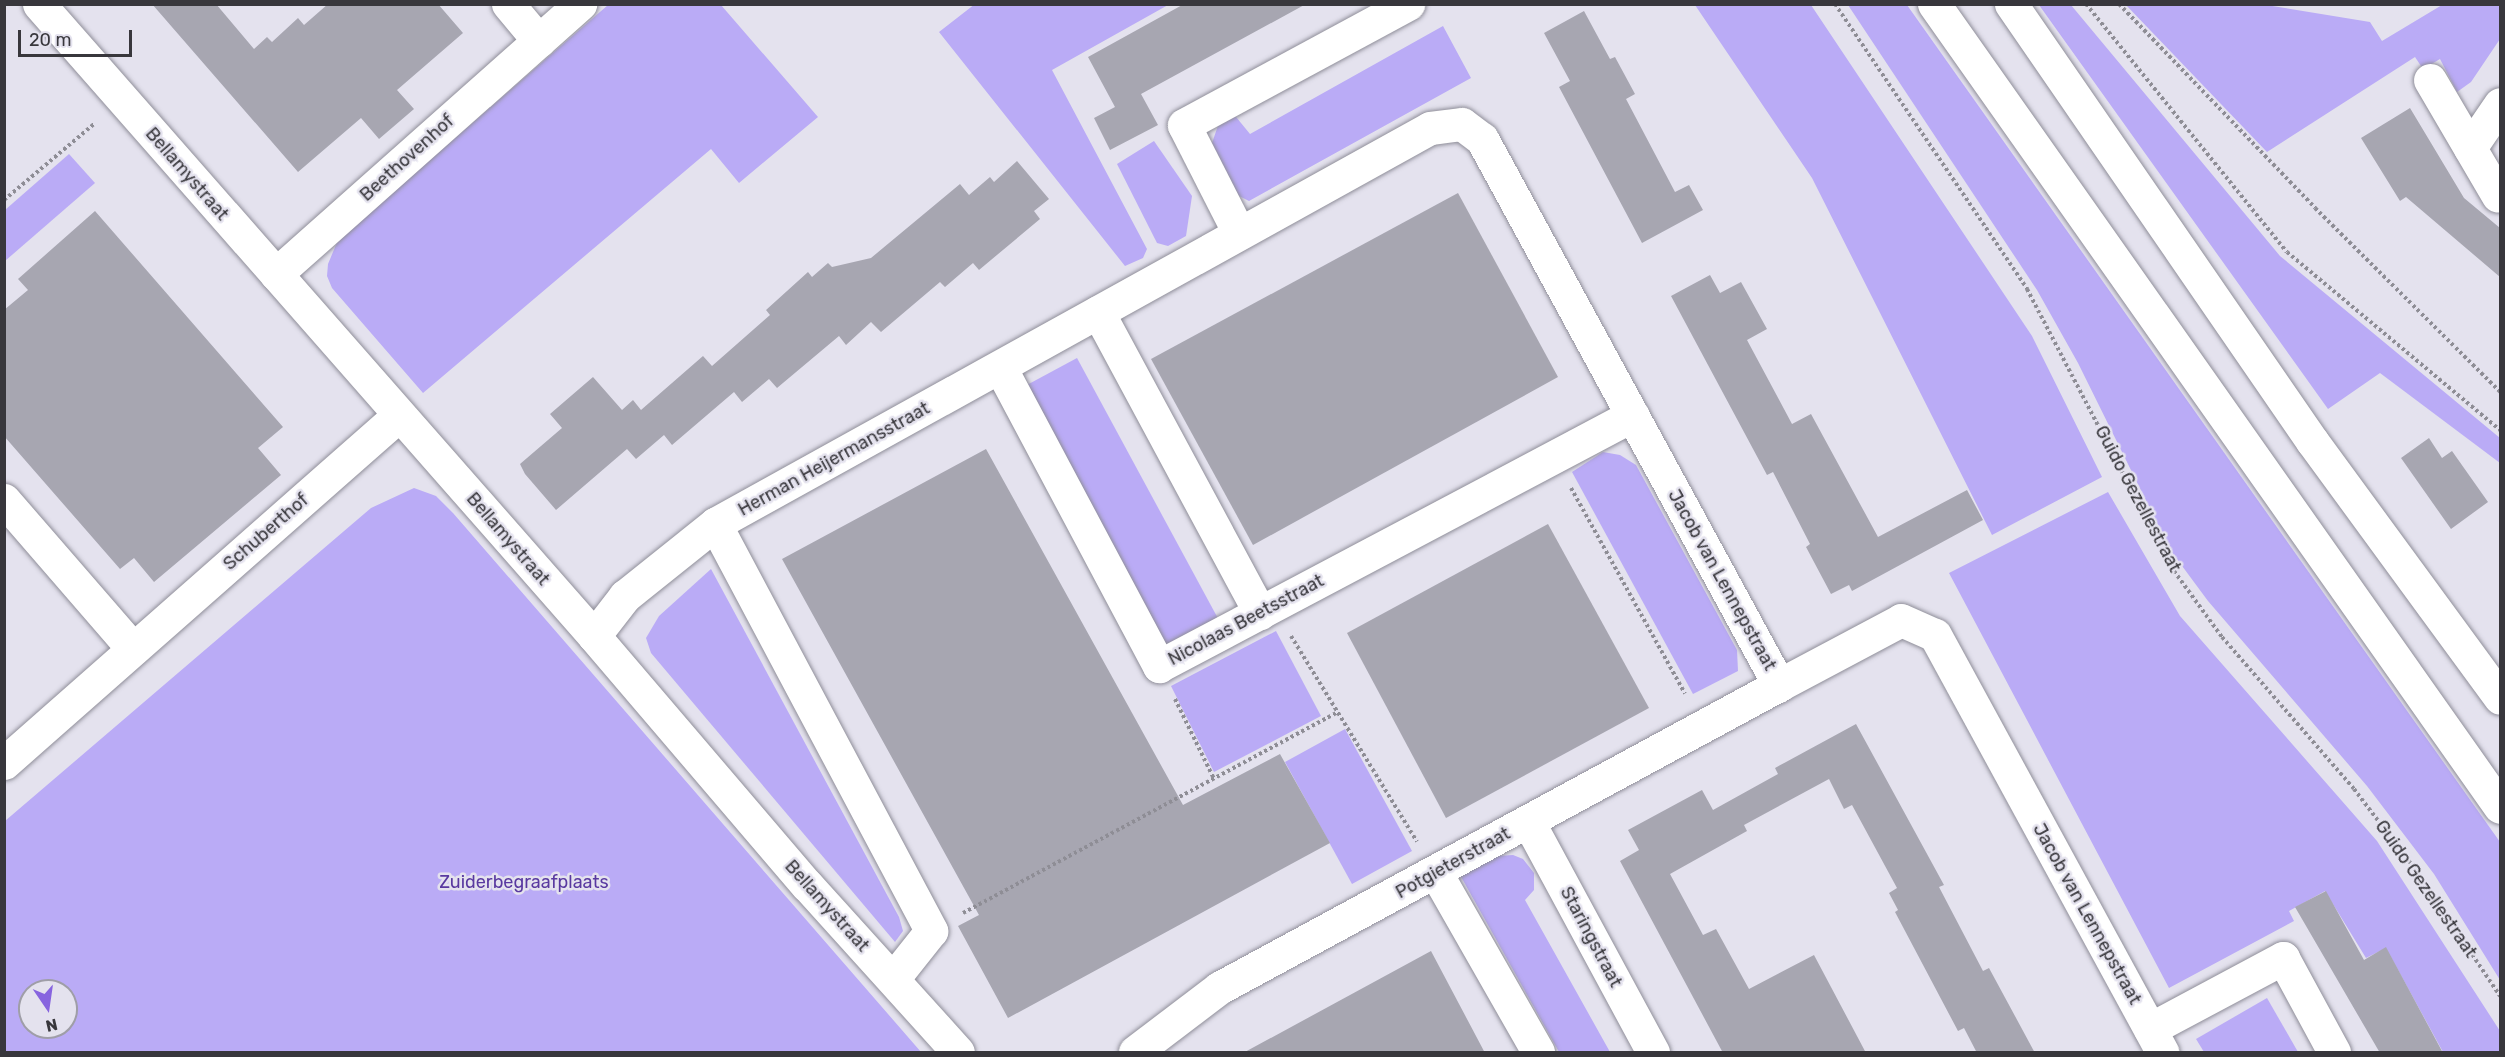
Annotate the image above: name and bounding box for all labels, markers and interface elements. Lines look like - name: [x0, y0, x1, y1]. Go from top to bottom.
- scale bar: [21, 18, 135, 56]
- text: 20 m: [29, 29, 71, 51]
- street label: Beethovenhof: [356, 110, 458, 206]
- street label: Bellamystraat: [141, 123, 233, 225]
- street label: Herman Heijermansstraat: [735, 397, 933, 521]
- street label: Guido Gezellestraat: [2090, 422, 2186, 576]
- street label: Jacob van Lennepstraat: [1663, 486, 1781, 674]
- street label: Bellamystraat: [462, 488, 554, 590]
- street label: Schuberthof: [219, 489, 313, 575]
- street label: Nicolaas Beetsstraat: [1165, 570, 1327, 670]
- street label: Guido Gezellestraat: [2370, 816, 2482, 962]
- street label: Jacob van Lennepstraat: [2028, 820, 2146, 1008]
- street label: Potgieterstraat: [1392, 823, 1514, 903]
- street label: Bellamystraat: [780, 856, 874, 956]
- park label: Zuiderbegraafplaats: [439, 871, 609, 893]
- street label: Staringstraat: [1555, 883, 1627, 991]
- north arrow: [18, 979, 78, 1039]
- text: N: [44, 1015, 59, 1036]

